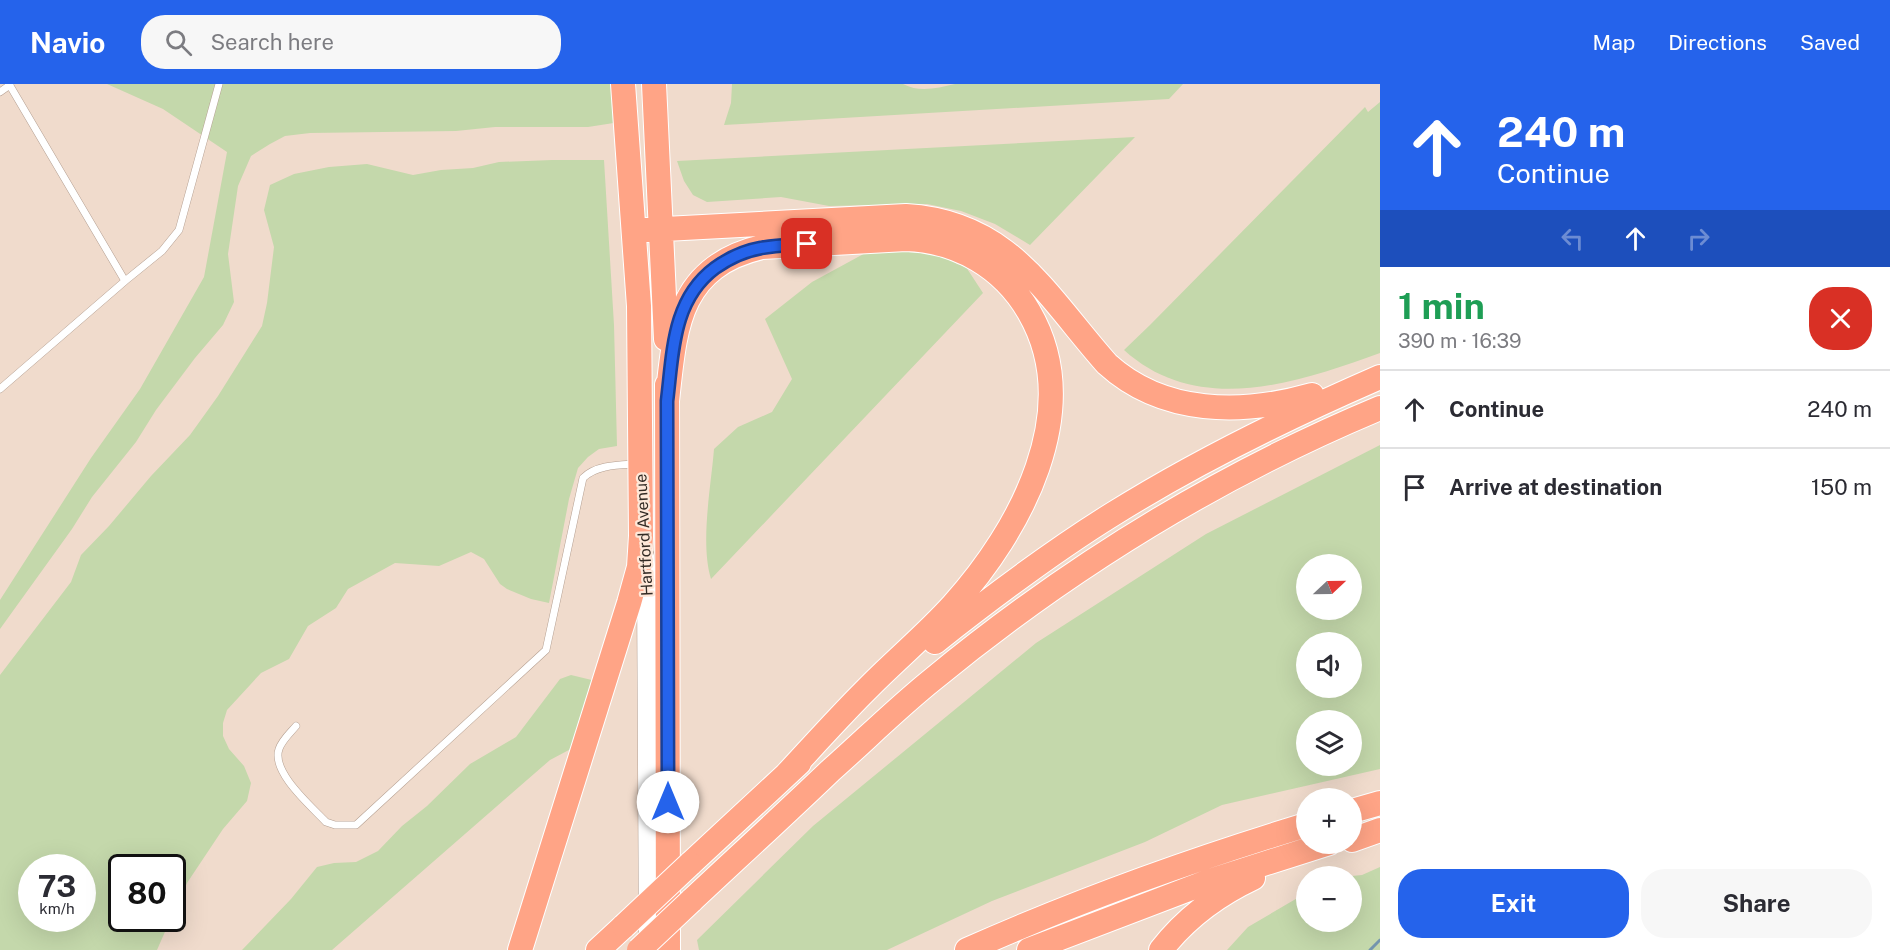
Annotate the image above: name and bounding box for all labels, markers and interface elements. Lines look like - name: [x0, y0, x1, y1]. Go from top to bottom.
- search box: [141, 15, 561, 69]
- text: Navio: [30, 26, 105, 59]
- icon: search: [162, 26, 195, 59]
- text: Search here: [210, 29, 334, 55]
- text: Map: [1593, 30, 1635, 55]
- text: Directions: [1668, 30, 1767, 55]
- text: Saved: [1800, 30, 1860, 55]
- text: 240 m: [1497, 107, 1625, 156]
- icon: ahead: [1398, 108, 1476, 186]
- text: Continue: [1497, 157, 1610, 189]
- pin: [781, 218, 832, 269]
- icon: left: [1556, 222, 1589, 255]
- icon: ahead: [1619, 222, 1652, 255]
- icon: right: [1682, 222, 1715, 255]
- icon: arrive: [790, 227, 823, 260]
- text: 1 min: [1398, 285, 1485, 327]
- button: close: [1809, 287, 1872, 350]
- text: 390 m · 16:39: [1398, 329, 1521, 353]
- icon: ahead: [1398, 393, 1431, 426]
- text: Continue: [1449, 396, 1544, 422]
- text: 240 m: [1807, 396, 1872, 422]
- icon: arrive: [1398, 471, 1431, 504]
- street label: Hartford Avenue: [631, 473, 657, 597]
- text: Arrive at destination: [1449, 474, 1662, 500]
- text: 150 m: [1811, 474, 1872, 500]
- north arrow: [1296, 554, 1362, 620]
- map controls: [1296, 554, 1362, 932]
- button: sound: [1296, 632, 1362, 698]
- button: layers: [1296, 710, 1362, 776]
- position arrow: [636, 770, 700, 834]
- button: +: [1296, 788, 1362, 854]
- speed limit sign: 80: [108, 854, 186, 932]
- button: −: [1296, 866, 1362, 932]
- text: 73: [38, 868, 76, 904]
- button: Exit: [1398, 869, 1629, 938]
- button: Share: [1641, 869, 1872, 938]
- text: km/h: [39, 900, 75, 917]

